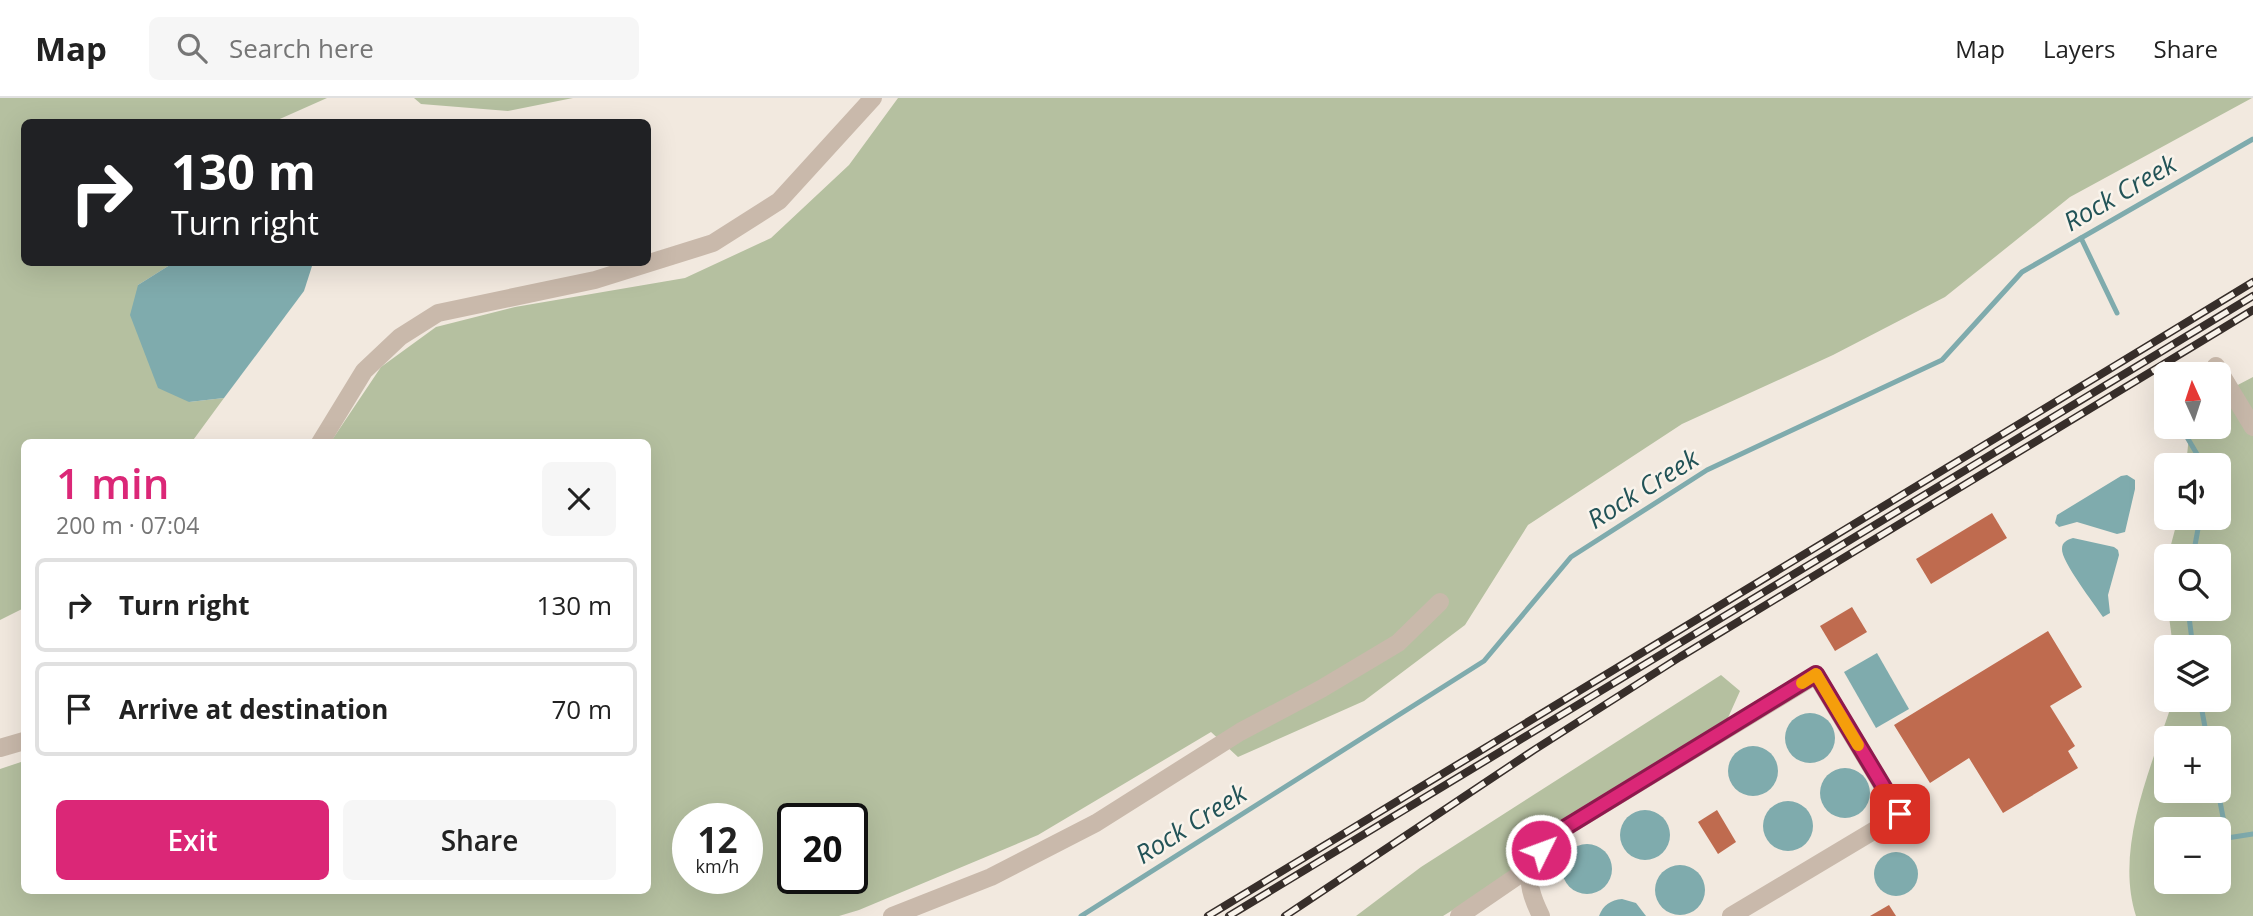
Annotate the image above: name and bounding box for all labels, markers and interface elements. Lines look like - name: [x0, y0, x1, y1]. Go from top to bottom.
- search box: [149, 17, 639, 80]
- text: Map: [35, 26, 107, 71]
- icon: search: [173, 29, 211, 67]
- text: Search here: [229, 30, 374, 66]
- text: Map: [1955, 32, 2005, 65]
- text: Layers: [2043, 32, 2116, 65]
- text: Share: [2154, 32, 2218, 65]
- text: 130 m: [171, 138, 316, 204]
- water label: Rock Creek: [2056, 145, 2184, 239]
- icon: right: [56, 147, 147, 238]
- text: Turn right: [171, 201, 319, 244]
- north arrow: [2154, 362, 2231, 439]
- map controls: [2154, 362, 2231, 894]
- water label: Rock Creek: [1580, 439, 1706, 537]
- button: sound: [2154, 453, 2231, 530]
- text: 1 min: [56, 454, 169, 511]
- button: close: [542, 462, 616, 536]
- text: 200 m · 07:04: [56, 509, 199, 541]
- button: search: [2154, 544, 2231, 621]
- icon: right: [60, 586, 98, 624]
- text: Turn right: [119, 587, 250, 623]
- text: 130 m: [537, 587, 612, 623]
- button: layers: [2154, 635, 2231, 712]
- icon: arrive: [60, 690, 98, 728]
- text: Arrive at destination: [119, 691, 388, 727]
- text: 70 m: [551, 691, 612, 727]
- button: +: [2154, 726, 2231, 803]
- water label: Rock Creek: [1128, 774, 1254, 872]
- pin: [1870, 784, 1930, 844]
- icon: arrive: [1881, 795, 1919, 833]
- button: Exit: [56, 800, 329, 880]
- button: Share: [343, 800, 616, 880]
- speed limit sign: 20: [777, 803, 868, 894]
- position arrow: [1504, 813, 1578, 887]
- text: 12: [697, 816, 738, 863]
- button: −: [2154, 817, 2231, 894]
- text: km/h: [696, 854, 739, 878]

